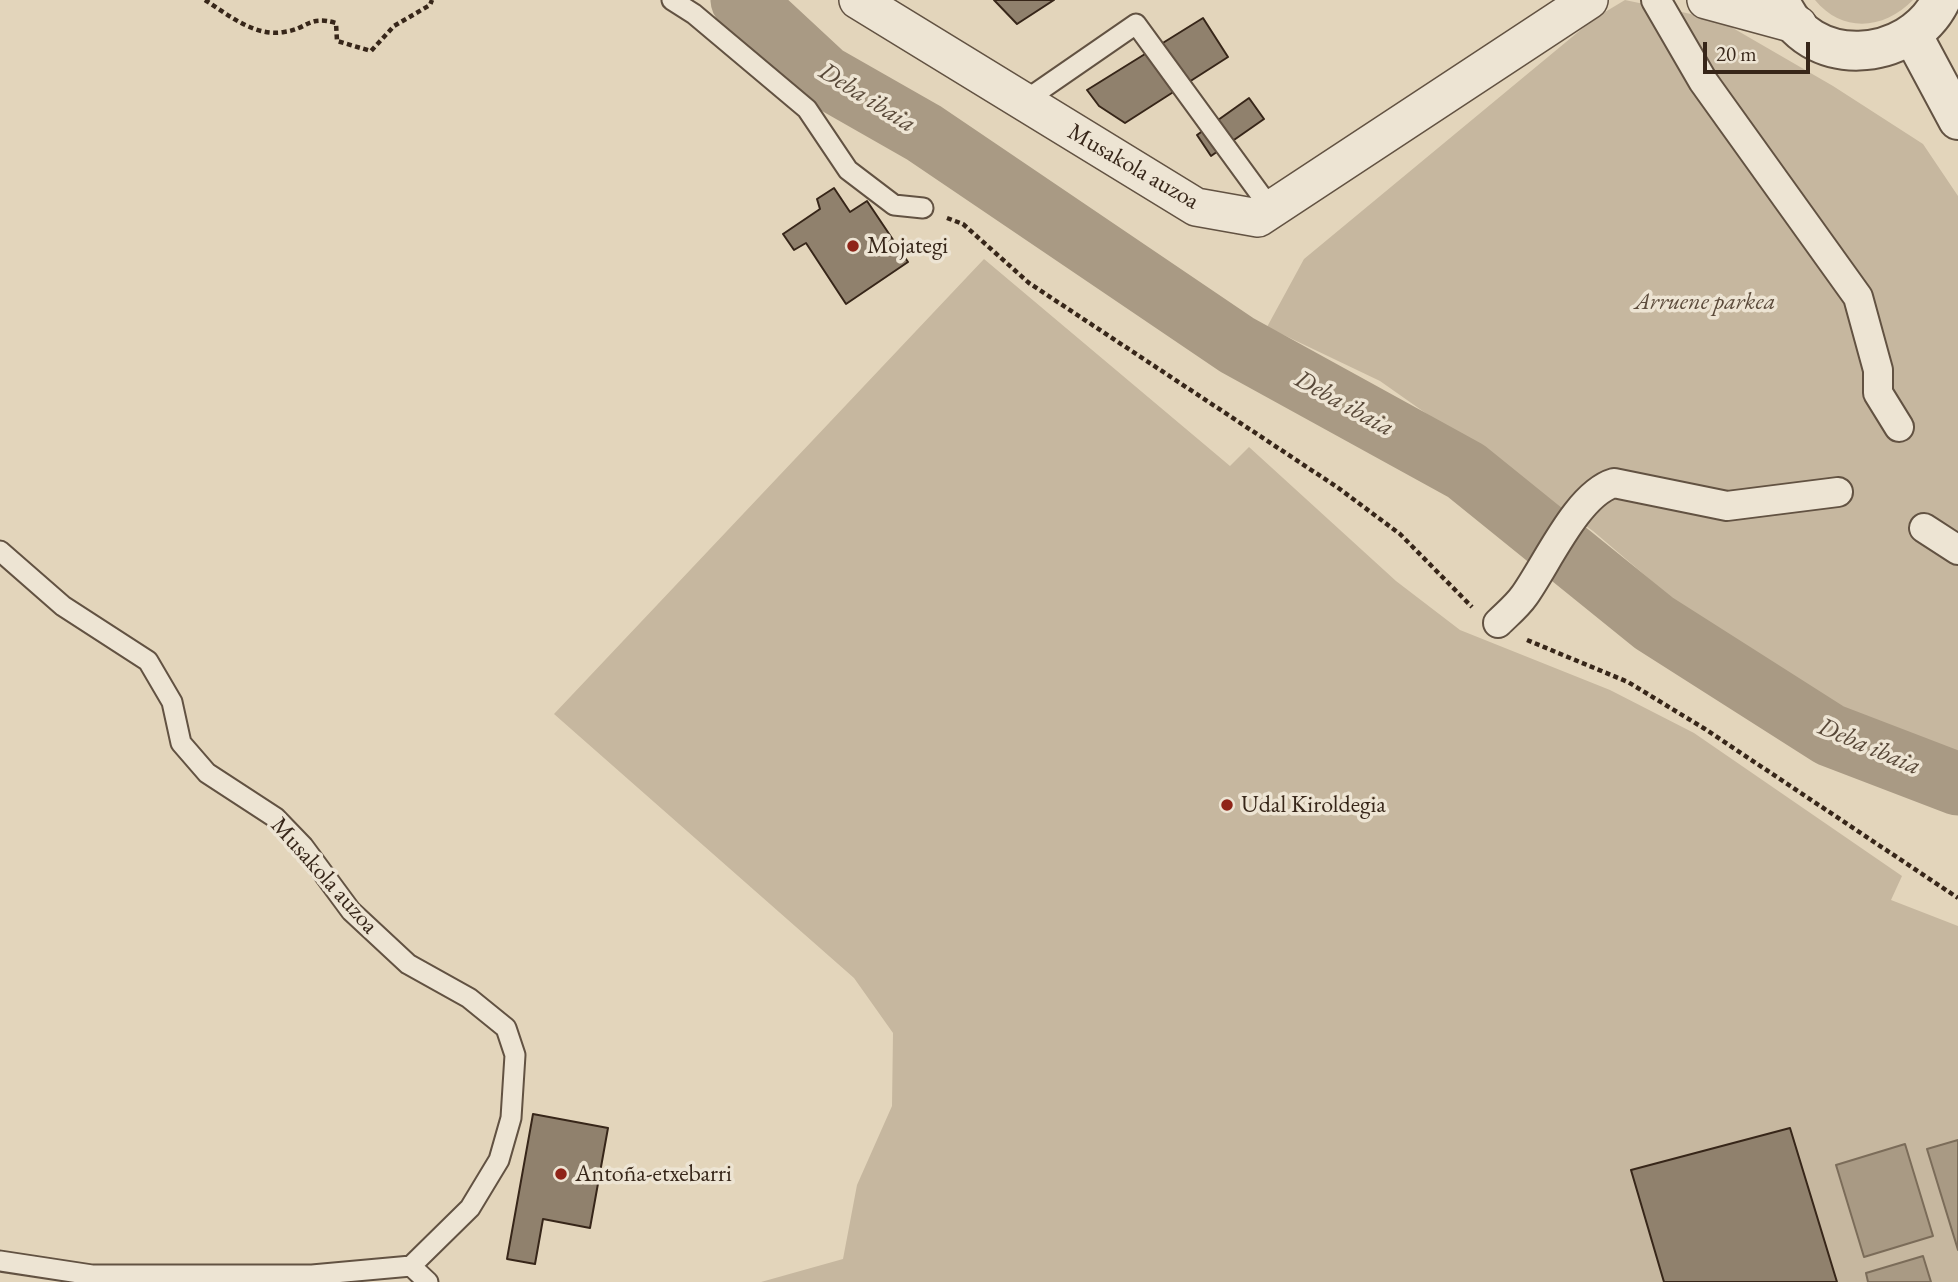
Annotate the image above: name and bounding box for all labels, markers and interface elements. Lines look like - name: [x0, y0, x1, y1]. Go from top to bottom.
- scale bar: [1706, 28, 1813, 72]
- text: 20 m: [1716, 40, 1757, 67]
- water label: Deba ibaia: [813, 56, 921, 140]
- street label: Musakola auzoa: [1062, 118, 1204, 216]
- place label: Mojategi: [867, 232, 948, 260]
- marker: Mojategi: [845, 238, 861, 254]
- park label: Arruene parkea: [1635, 288, 1775, 316]
- water label: Deba ibaia: [1289, 364, 1399, 444]
- water label: Deba ibaia: [1813, 711, 1925, 783]
- place label: Udal Kiroldegia: [1241, 791, 1386, 819]
- marker: Udal Kiroldegia: [1219, 797, 1235, 813]
- street label: Musakola auzoa: [264, 812, 384, 940]
- place label: Antoña-etxebarri: [575, 1160, 732, 1188]
- marker: Antoña-etxebarri: [553, 1166, 569, 1182]

